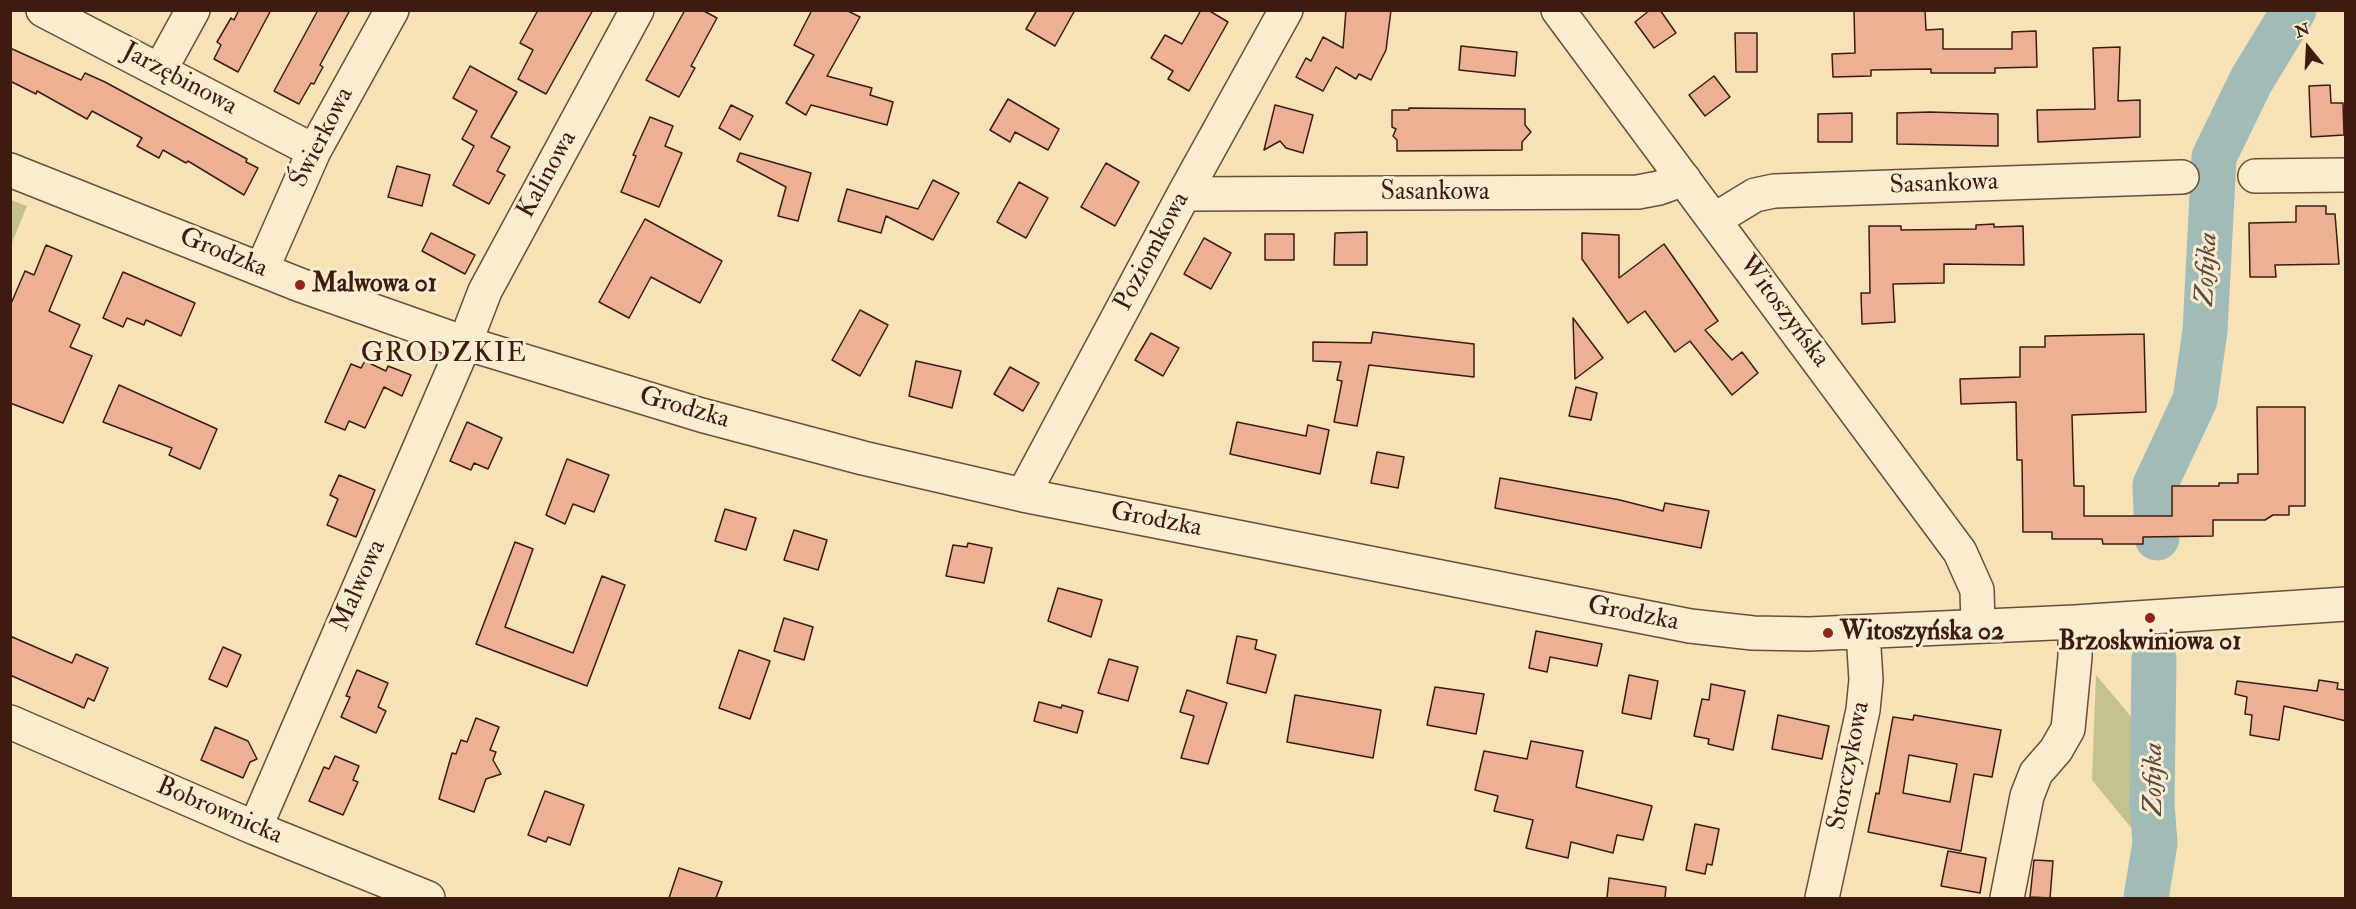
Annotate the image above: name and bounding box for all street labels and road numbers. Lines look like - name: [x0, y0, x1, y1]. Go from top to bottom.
- street label: Jarzębinowa: [116, 37, 242, 123]
- street label: Świerkowa: [284, 83, 362, 193]
- street label: Kalinowa: [511, 126, 585, 224]
- street label: Sasankowa: [1889, 168, 1999, 202]
- street label: Sasankowa: [1380, 177, 1490, 209]
- street label: Poziomkowa: [1109, 187, 1197, 317]
- street label: Grodzka: [174, 222, 272, 286]
- street label: Witoszyńska: [1731, 250, 1835, 374]
- street label: Grodzka: [635, 381, 733, 437]
- street label: Grodzka: [1108, 497, 1204, 545]
- street label: Malwowa: [326, 535, 394, 637]
- street label: Grodzka: [1585, 591, 1681, 639]
- street label: Storczykowa: [1822, 699, 1878, 833]
- street label: Bobrownicka: [151, 771, 287, 853]

